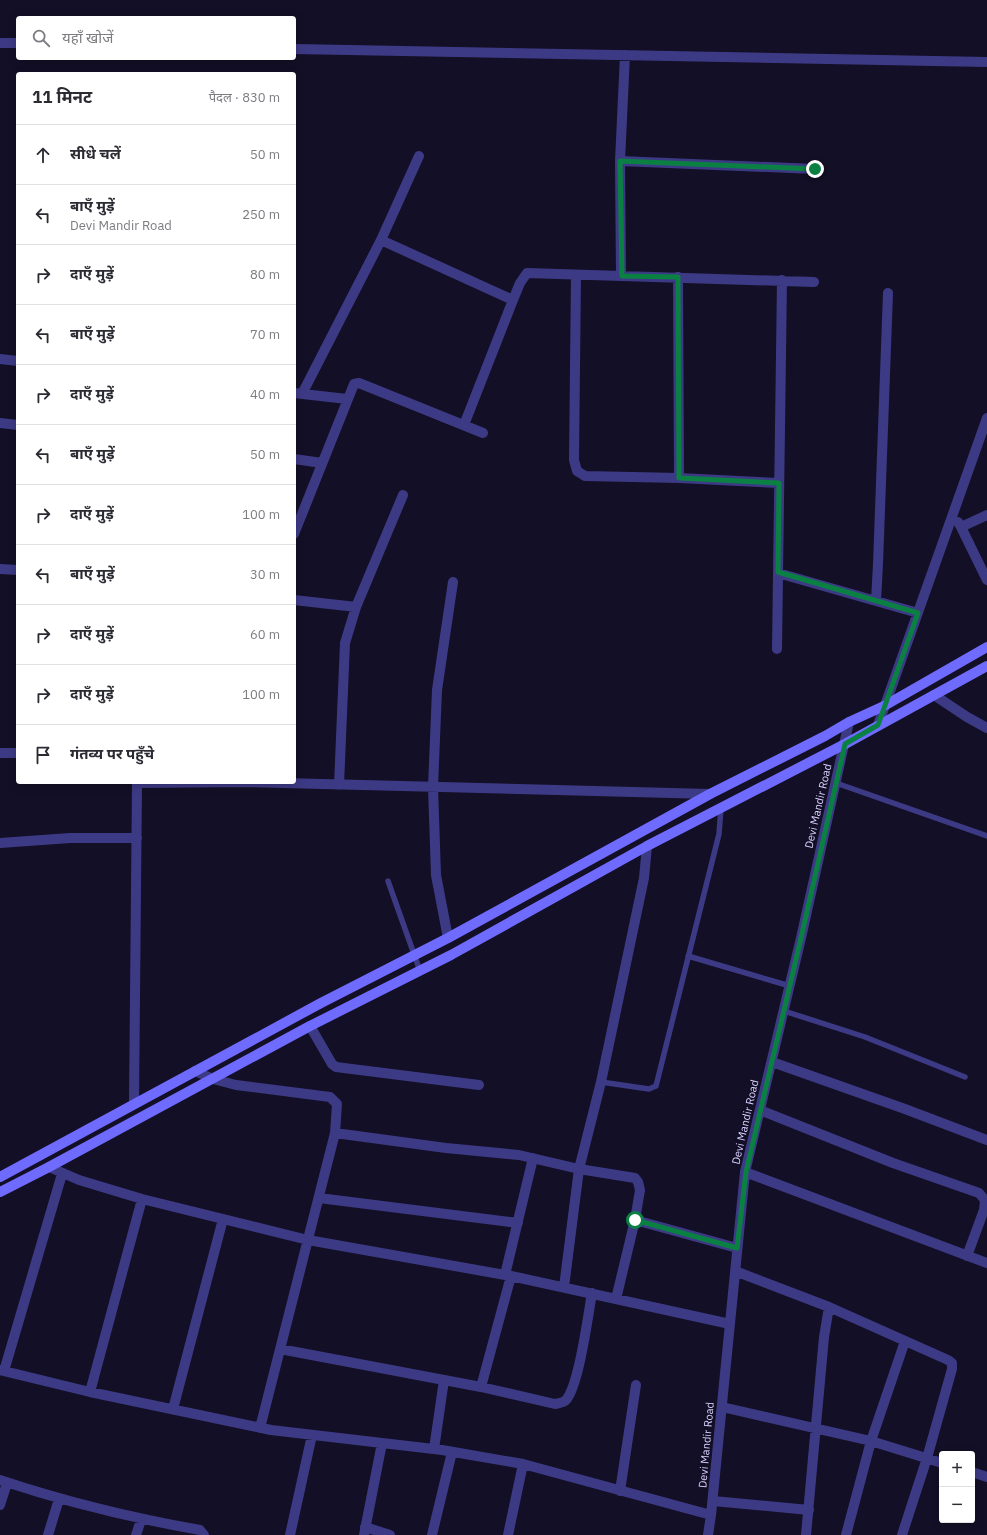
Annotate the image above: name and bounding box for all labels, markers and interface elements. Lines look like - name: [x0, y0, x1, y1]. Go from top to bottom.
- search box: [16, 16, 296, 60]
- icon: search: [30, 27, 52, 49]
- text: यहाँ खोजें: [62, 28, 113, 47]
- text: 11 मिनट: [32, 86, 92, 108]
- text: पैदल · 830 m: [209, 89, 280, 106]
- icon: ahead: [32, 144, 54, 166]
- text: सीधे चलें: [70, 144, 121, 163]
- text: 50 m: [250, 146, 280, 163]
- route end: [806, 160, 824, 178]
- text: बाएँ मुड़ें: [70, 196, 115, 215]
- icon: left: [32, 204, 54, 226]
- text: 250 m: [242, 206, 280, 223]
- text: Devi Mandir Road: [70, 217, 172, 234]
- icon: right: [32, 264, 54, 286]
- text: दाएँ मुड़ें: [70, 264, 114, 283]
- text: 80 m: [250, 266, 280, 283]
- icon: left: [32, 324, 54, 346]
- text: बाएँ मुड़ें: [70, 324, 115, 343]
- text: 70 m: [250, 326, 280, 343]
- icon: right: [32, 384, 54, 406]
- text: दाएँ मुड़ें: [70, 384, 114, 403]
- text: 40 m: [250, 386, 280, 403]
- icon: left: [32, 444, 54, 466]
- text: बाएँ मुड़ें: [70, 444, 115, 463]
- text: 50 m: [250, 446, 280, 463]
- icon: right: [32, 504, 54, 526]
- text: दाएँ मुड़ें: [70, 504, 114, 523]
- text: 100 m: [242, 506, 280, 523]
- icon: left: [32, 564, 54, 586]
- text: बाएँ मुड़ें: [70, 564, 115, 583]
- text: 30 m: [250, 566, 280, 583]
- icon: right: [32, 624, 54, 646]
- text: दाएँ मुड़ें: [70, 624, 114, 643]
- text: 60 m: [250, 626, 280, 643]
- icon: right: [32, 684, 54, 706]
- text: दाएँ मुड़ें: [70, 684, 114, 703]
- text: 100 m: [242, 686, 280, 703]
- icon: arrive: [32, 744, 54, 766]
- text: गंतव्य पर पहुँचे: [70, 744, 154, 763]
- street label: Devi Mandir Road: [801, 762, 835, 850]
- street label: Devi Mandir Road: [728, 1078, 762, 1166]
- route start: [626, 1211, 644, 1229]
- street label: Devi Mandir Road: [695, 1401, 717, 1489]
- map controls: [939, 1451, 975, 1523]
- button: +: [939, 1451, 975, 1487]
- button: −: [939, 1487, 975, 1523]

